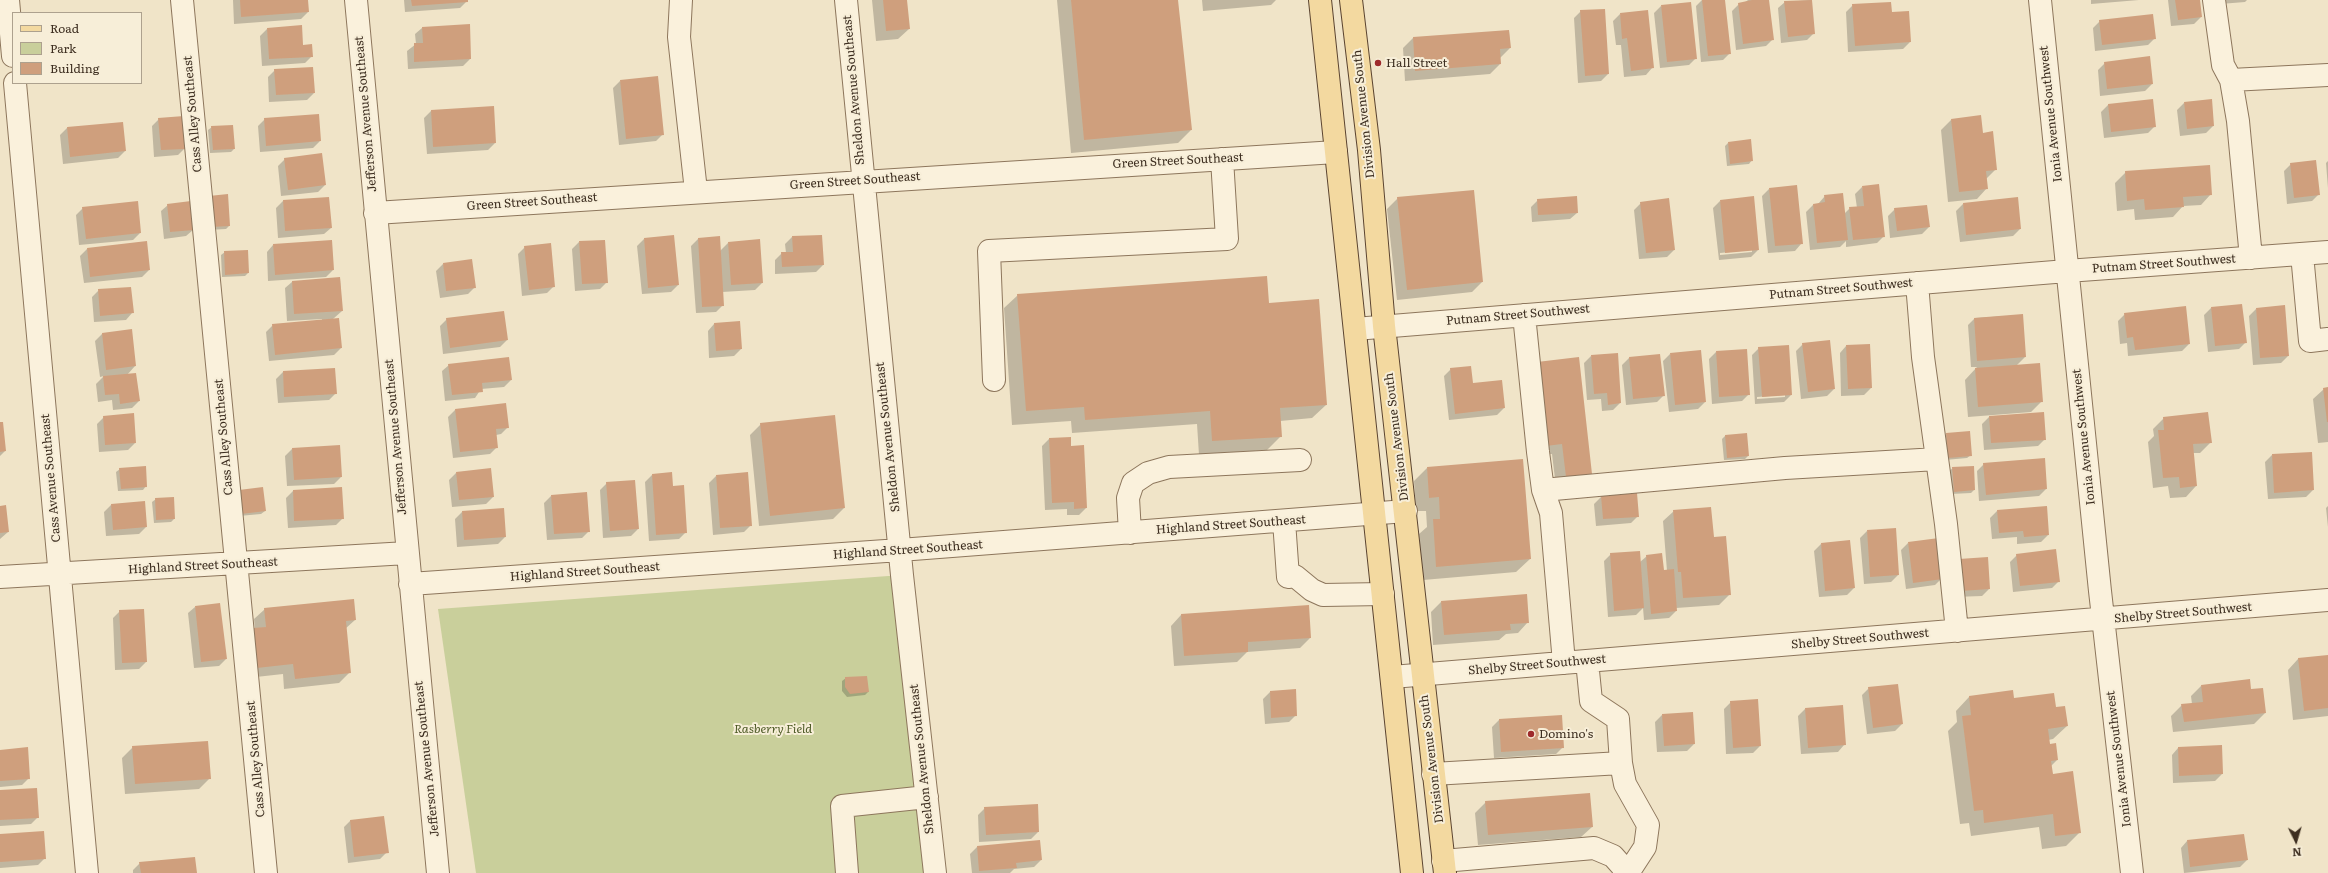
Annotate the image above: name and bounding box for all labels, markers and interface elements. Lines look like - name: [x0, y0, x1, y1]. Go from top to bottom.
- legend: [12, 12, 142, 84]
- street label: Sheldon Avenue Southeast: [840, 14, 868, 166]
- text: Road: [50, 19, 79, 37]
- street label: Jefferson Avenue Southeast: [352, 35, 380, 193]
- text: Park: [50, 39, 76, 57]
- street label: Ionia Avenue Southwest: [2037, 45, 2065, 183]
- street label: Division Avenue South: [1350, 49, 1378, 179]
- street label: Cass Alley Southeast: [181, 55, 205, 173]
- place label: Hall Street: [1386, 56, 1447, 70]
- marker: Hall Street: [1373, 58, 1383, 68]
- text: Building: [50, 59, 99, 77]
- street label: Green Street Southeast: [1112, 150, 1244, 172]
- street label: Green Street Southeast: [789, 169, 921, 193]
- street label: Green Street Southeast: [466, 190, 598, 214]
- street label: Putnam Street Southwest: [2092, 252, 2236, 276]
- street label: Putnam Street Southwest: [1769, 276, 1913, 302]
- street label: Putnam Street Southwest: [1446, 302, 1590, 328]
- street label: Jefferson Avenue Southeast: [382, 358, 410, 516]
- street label: Sheldon Avenue Southeast: [873, 361, 903, 513]
- street label: Ionia Avenue Southwest: [2070, 368, 2098, 506]
- street label: Division Avenue South: [1382, 372, 1412, 502]
- street label: Cass Alley Southeast: [212, 378, 236, 496]
- street label: Cass Avenue Southeast: [38, 413, 64, 543]
- street label: Highland Street Southeast: [1156, 513, 1306, 537]
- street label: Highland Street Southeast: [833, 538, 983, 562]
- street label: Highland Street Southeast: [128, 555, 278, 577]
- street label: Highland Street Southeast: [510, 560, 660, 584]
- street label: Shelby Street Southwest: [2113, 600, 2253, 626]
- street label: Shelby Street Southwest: [1790, 626, 1930, 652]
- street label: Shelby Street Southwest: [1467, 652, 1607, 678]
- street label: Jefferson Avenue Southeast: [412, 680, 442, 838]
- street label: Sheldon Avenue Southeast: [907, 683, 937, 835]
- street label: Ionia Avenue Southwest: [2103, 690, 2135, 828]
- street label: Division Avenue South: [1417, 694, 1447, 824]
- street label: Cass Alley Southeast: [244, 700, 268, 818]
- park label: Rasberry Field: [734, 722, 812, 736]
- place label: Domino's: [1539, 727, 1593, 741]
- marker: Domino's: [1526, 729, 1536, 739]
- north arrow: [2276, 821, 2316, 861]
- text: N: [2292, 845, 2302, 861]

